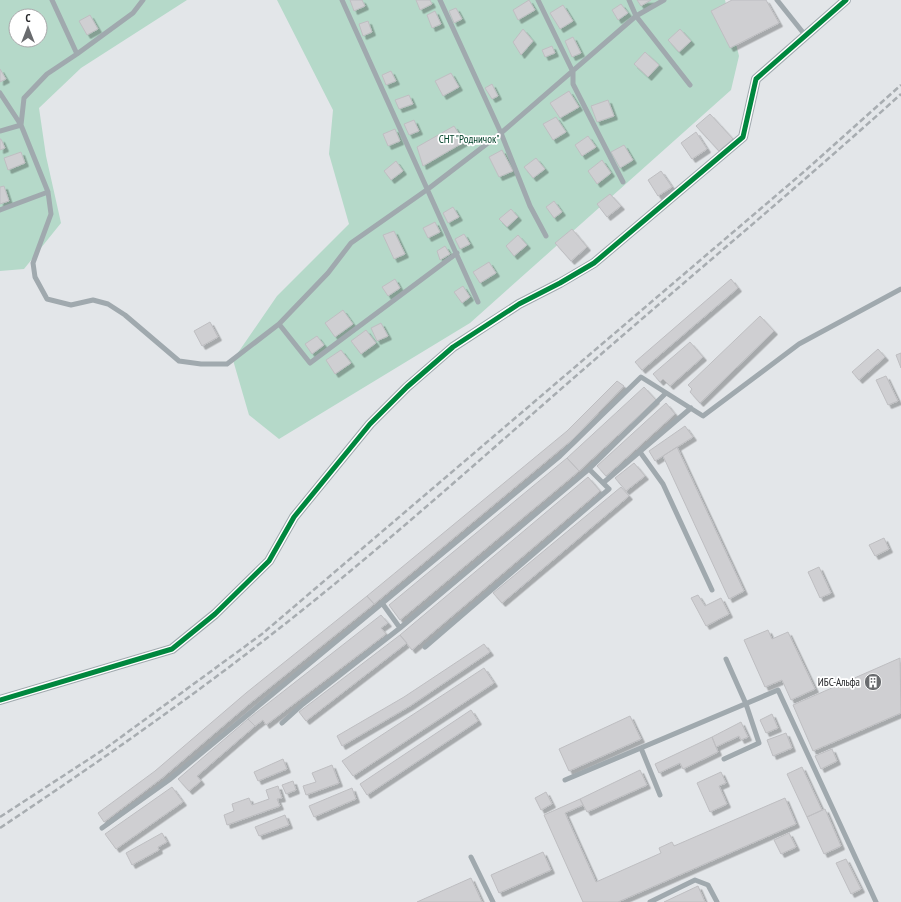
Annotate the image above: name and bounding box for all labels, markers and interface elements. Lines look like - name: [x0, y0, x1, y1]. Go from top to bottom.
- north arrow: [8, 8, 48, 48]
- text: С: [25, 11, 31, 25]
- park label: СНТ "Родничок": [439, 132, 499, 146]
- building icon: ИБС-Альфа: [863, 672, 883, 692]
- place label: ИБС-Альфа: [818, 675, 860, 689]

